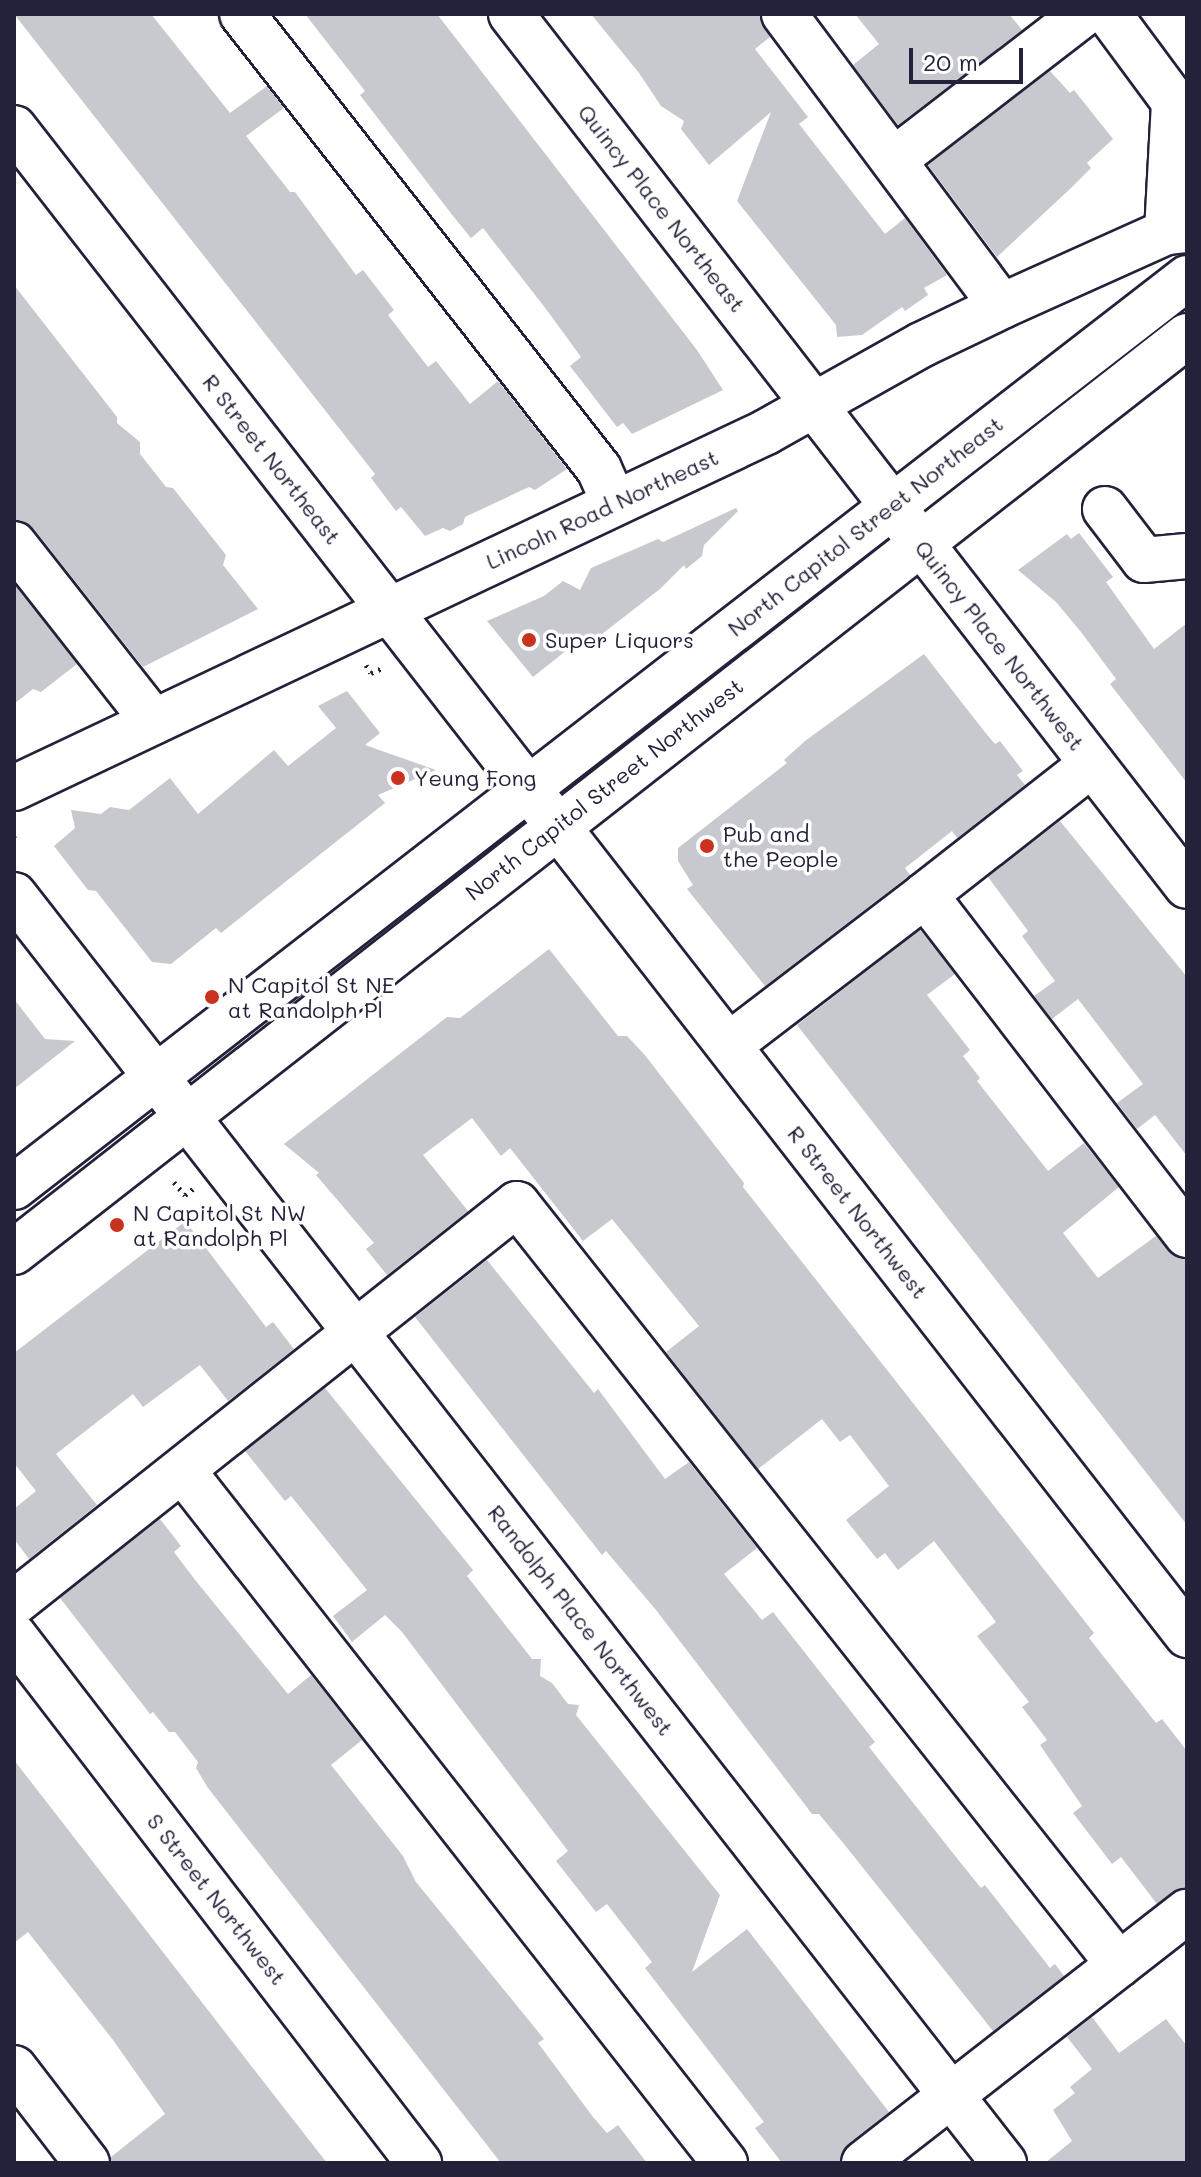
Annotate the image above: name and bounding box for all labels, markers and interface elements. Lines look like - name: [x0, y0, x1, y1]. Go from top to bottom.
- scale bar: [913, 32, 1027, 82]
- text: 20 m: [923, 46, 978, 77]
- street label: Quincy Place Northeast: [573, 99, 751, 317]
- street label: R Street Northeast: [197, 369, 347, 549]
- street label: North Capitol Street Northeast: [722, 410, 1008, 642]
- street label: Lincoln Road Northeast: [482, 444, 722, 574]
- street label: Quincy Place Northwest: [910, 535, 1090, 755]
- place label: Super Liquors: [545, 627, 694, 653]
- marker: Super Liquors: [520, 631, 538, 649]
- street label: North Capitol Street Northwest: [460, 672, 748, 906]
- place label: Yeung Fong: [414, 765, 536, 791]
- marker: Yeung Fong: [389, 769, 407, 787]
- place label: Pub and the People: [723, 820, 839, 872]
- marker: Pub and the People: [698, 837, 716, 855]
- place label: N Capitol St NE at Randolph Pl: [228, 971, 394, 1022]
- marker: N Capitol St NE at Randolph Pl: [203, 988, 221, 1006]
- street label: R Street Northwest: [782, 1120, 934, 1304]
- place label: N Capitol St NW at Randolph Pl: [133, 1199, 306, 1250]
- marker: N Capitol St NW at Randolph Pl: [108, 1216, 126, 1234]
- street label: Randolph Place Northwest: [483, 1499, 679, 1741]
- street label: S Street Northwest: [142, 1808, 292, 1990]

